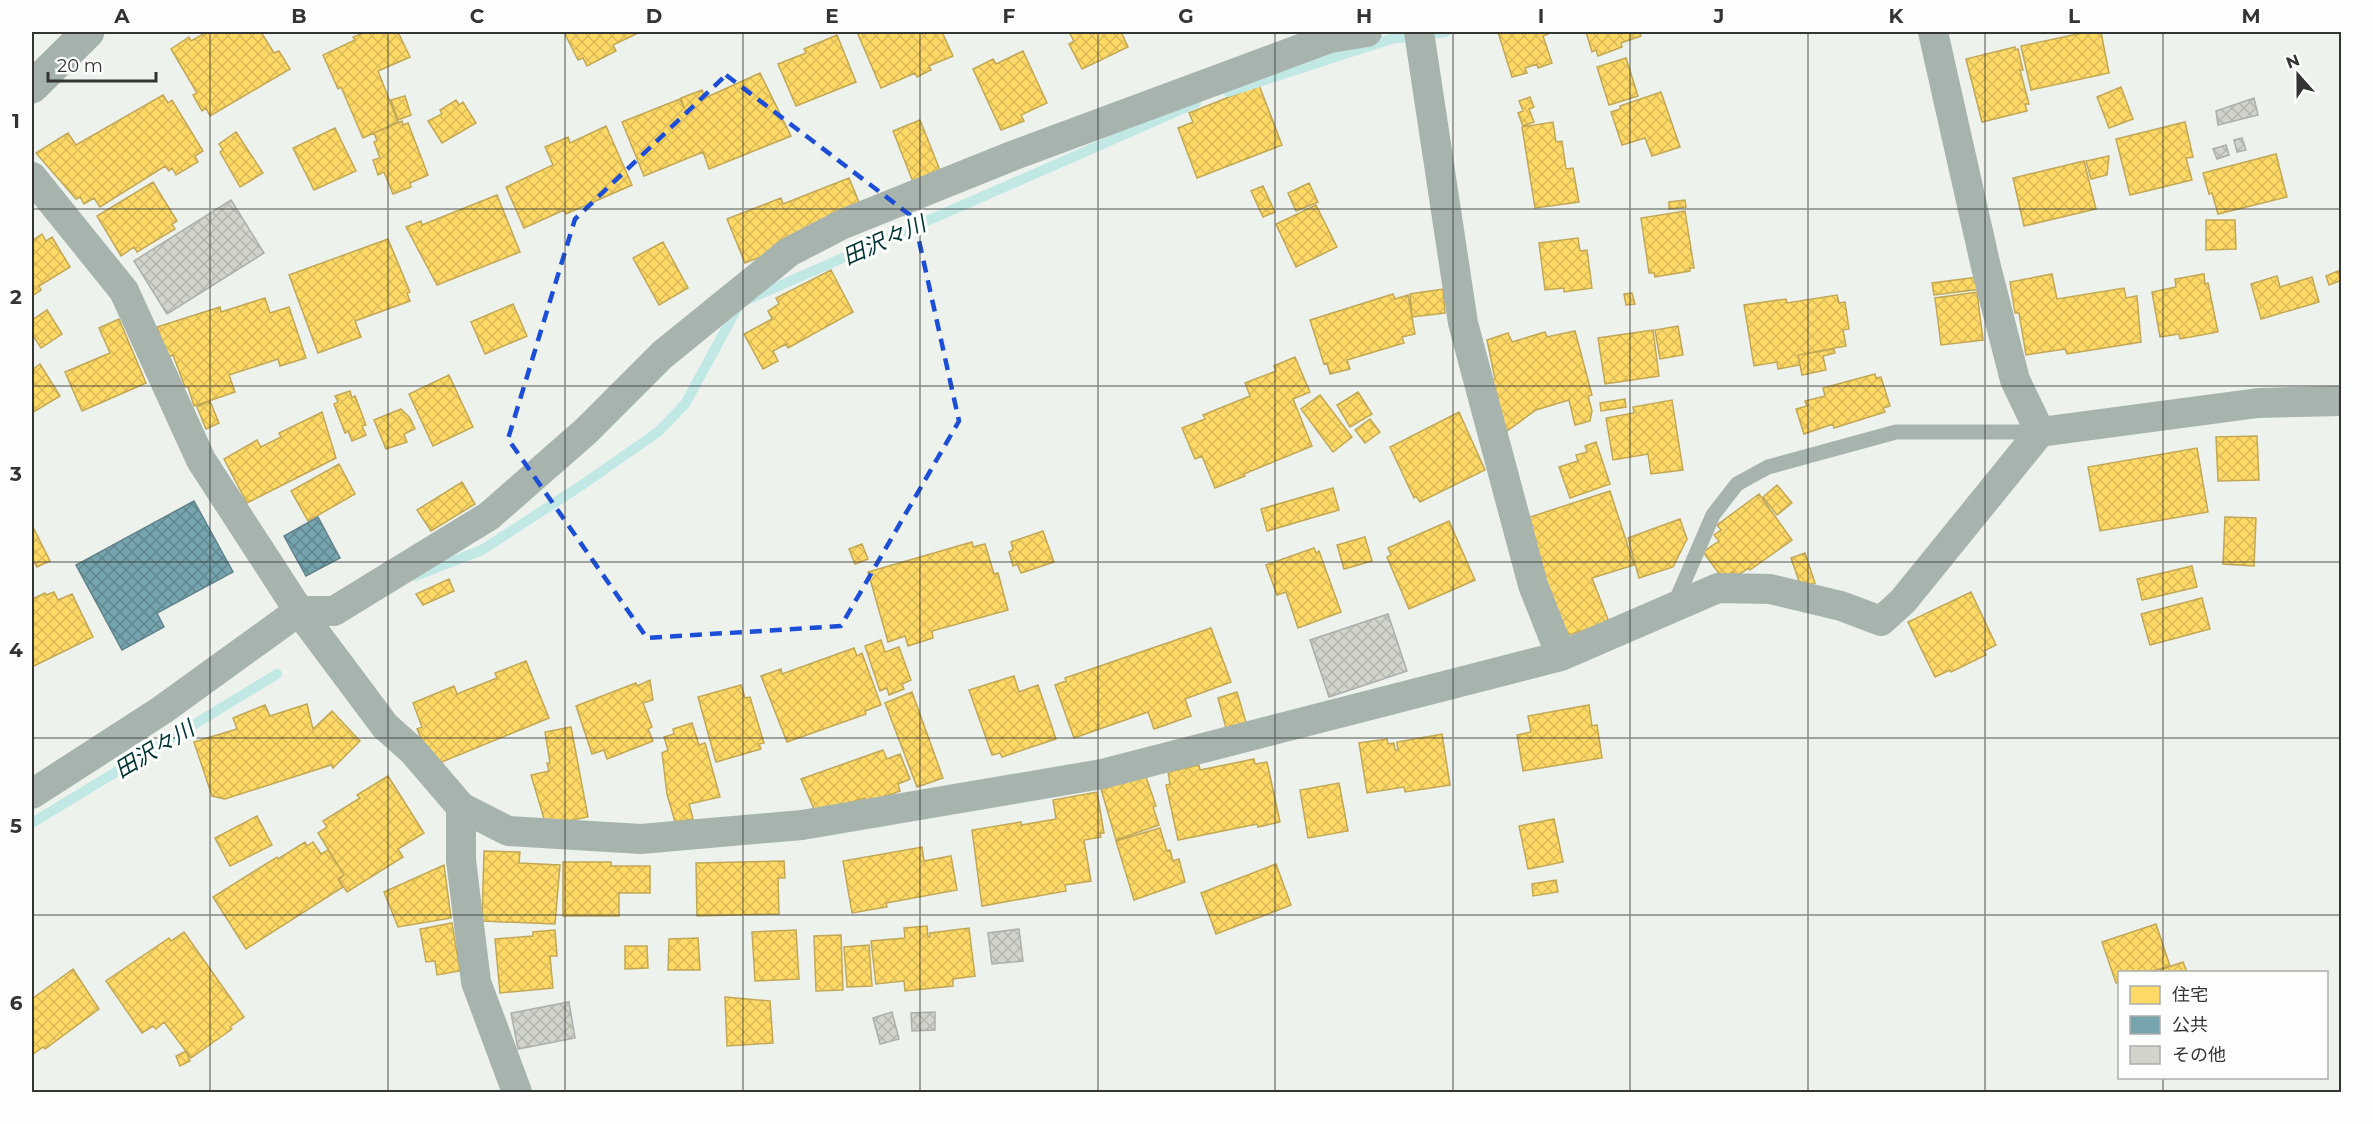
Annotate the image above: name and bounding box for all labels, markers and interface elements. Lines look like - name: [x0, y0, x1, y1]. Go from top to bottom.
- text: A: [113, 4, 130, 28]
- text: B: [291, 4, 307, 28]
- text: C: [470, 4, 485, 28]
- text: D: [646, 4, 662, 28]
- text: E: [825, 4, 839, 28]
- text: F: [1003, 4, 1016, 28]
- text: G: [1178, 4, 1194, 28]
- text: H: [1356, 4, 1372, 28]
- text: I: [1538, 4, 1544, 28]
- text: J: [1713, 4, 1724, 28]
- text: K: [1889, 4, 1905, 28]
- text: L: [2068, 4, 2080, 28]
- text: M: [2241, 4, 2261, 28]
- scale bar: [48, 45, 156, 83]
- north arrow: [2268, 45, 2328, 105]
- text: N: [2283, 50, 2302, 73]
- text: 20 m: [57, 55, 103, 77]
- text: 1: [12, 109, 20, 133]
- water label: 田沢々川: [839, 209, 932, 271]
- text: 2: [10, 285, 22, 309]
- text: 3: [9, 462, 22, 486]
- text: 4: [9, 638, 23, 662]
- water label: 田沢々川: [110, 714, 201, 784]
- text: 5: [10, 814, 22, 838]
- legend: [2118, 971, 2328, 1079]
- text: 住宅: [2172, 984, 2208, 1006]
- text: 6: [10, 991, 23, 1015]
- text: 公共: [2172, 1014, 2208, 1036]
- text: その他: [2172, 1044, 2226, 1066]

